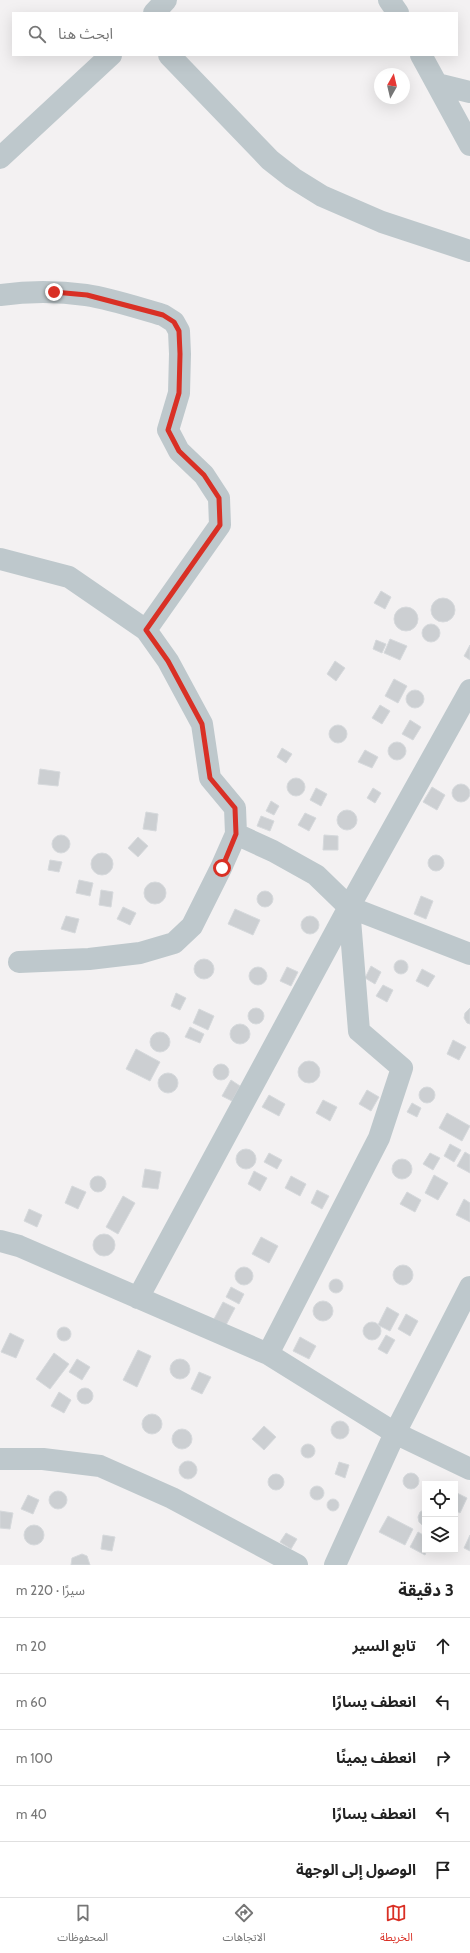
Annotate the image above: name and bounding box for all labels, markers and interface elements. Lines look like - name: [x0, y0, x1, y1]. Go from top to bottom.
- search box: [12, 12, 458, 56]
- icon: search: [26, 23, 48, 45]
- text: ابحث هنا: [58, 25, 113, 43]
- north arrow: [374, 68, 410, 104]
- route end: [45, 283, 63, 301]
- route start: [213, 859, 231, 877]
- map controls: [422, 1481, 458, 1553]
- button: locate: [422, 1481, 458, 1517]
- button: layers: [422, 1517, 458, 1553]
- text: 3 دقيقة: [398, 1580, 454, 1600]
- text: سيرًا · 220 m: [16, 1582, 85, 1598]
- icon: ahead: [432, 1635, 454, 1657]
- text: تابع السير: [352, 1637, 416, 1655]
- text: 20 m: [16, 1638, 46, 1654]
- icon: left: [432, 1691, 454, 1713]
- text: انعطف يسارًا: [332, 1693, 416, 1711]
- text: 60 m: [16, 1694, 47, 1710]
- icon: right: [432, 1747, 454, 1769]
- text: انعطف يمينًا: [336, 1749, 416, 1767]
- text: 100 m: [16, 1750, 53, 1766]
- icon: left: [432, 1803, 454, 1825]
- text: انعطف يسارًا: [332, 1805, 416, 1823]
- text: 40 m: [16, 1806, 47, 1822]
- icon: arrive: [432, 1859, 454, 1881]
- text: الوصول إلى الوجهة: [296, 1861, 416, 1879]
- tab: المحفوظات: [57, 1902, 108, 1949]
- tab: الاتجاهات: [223, 1902, 266, 1949]
- tab: الخريطة: [380, 1902, 413, 1949]

